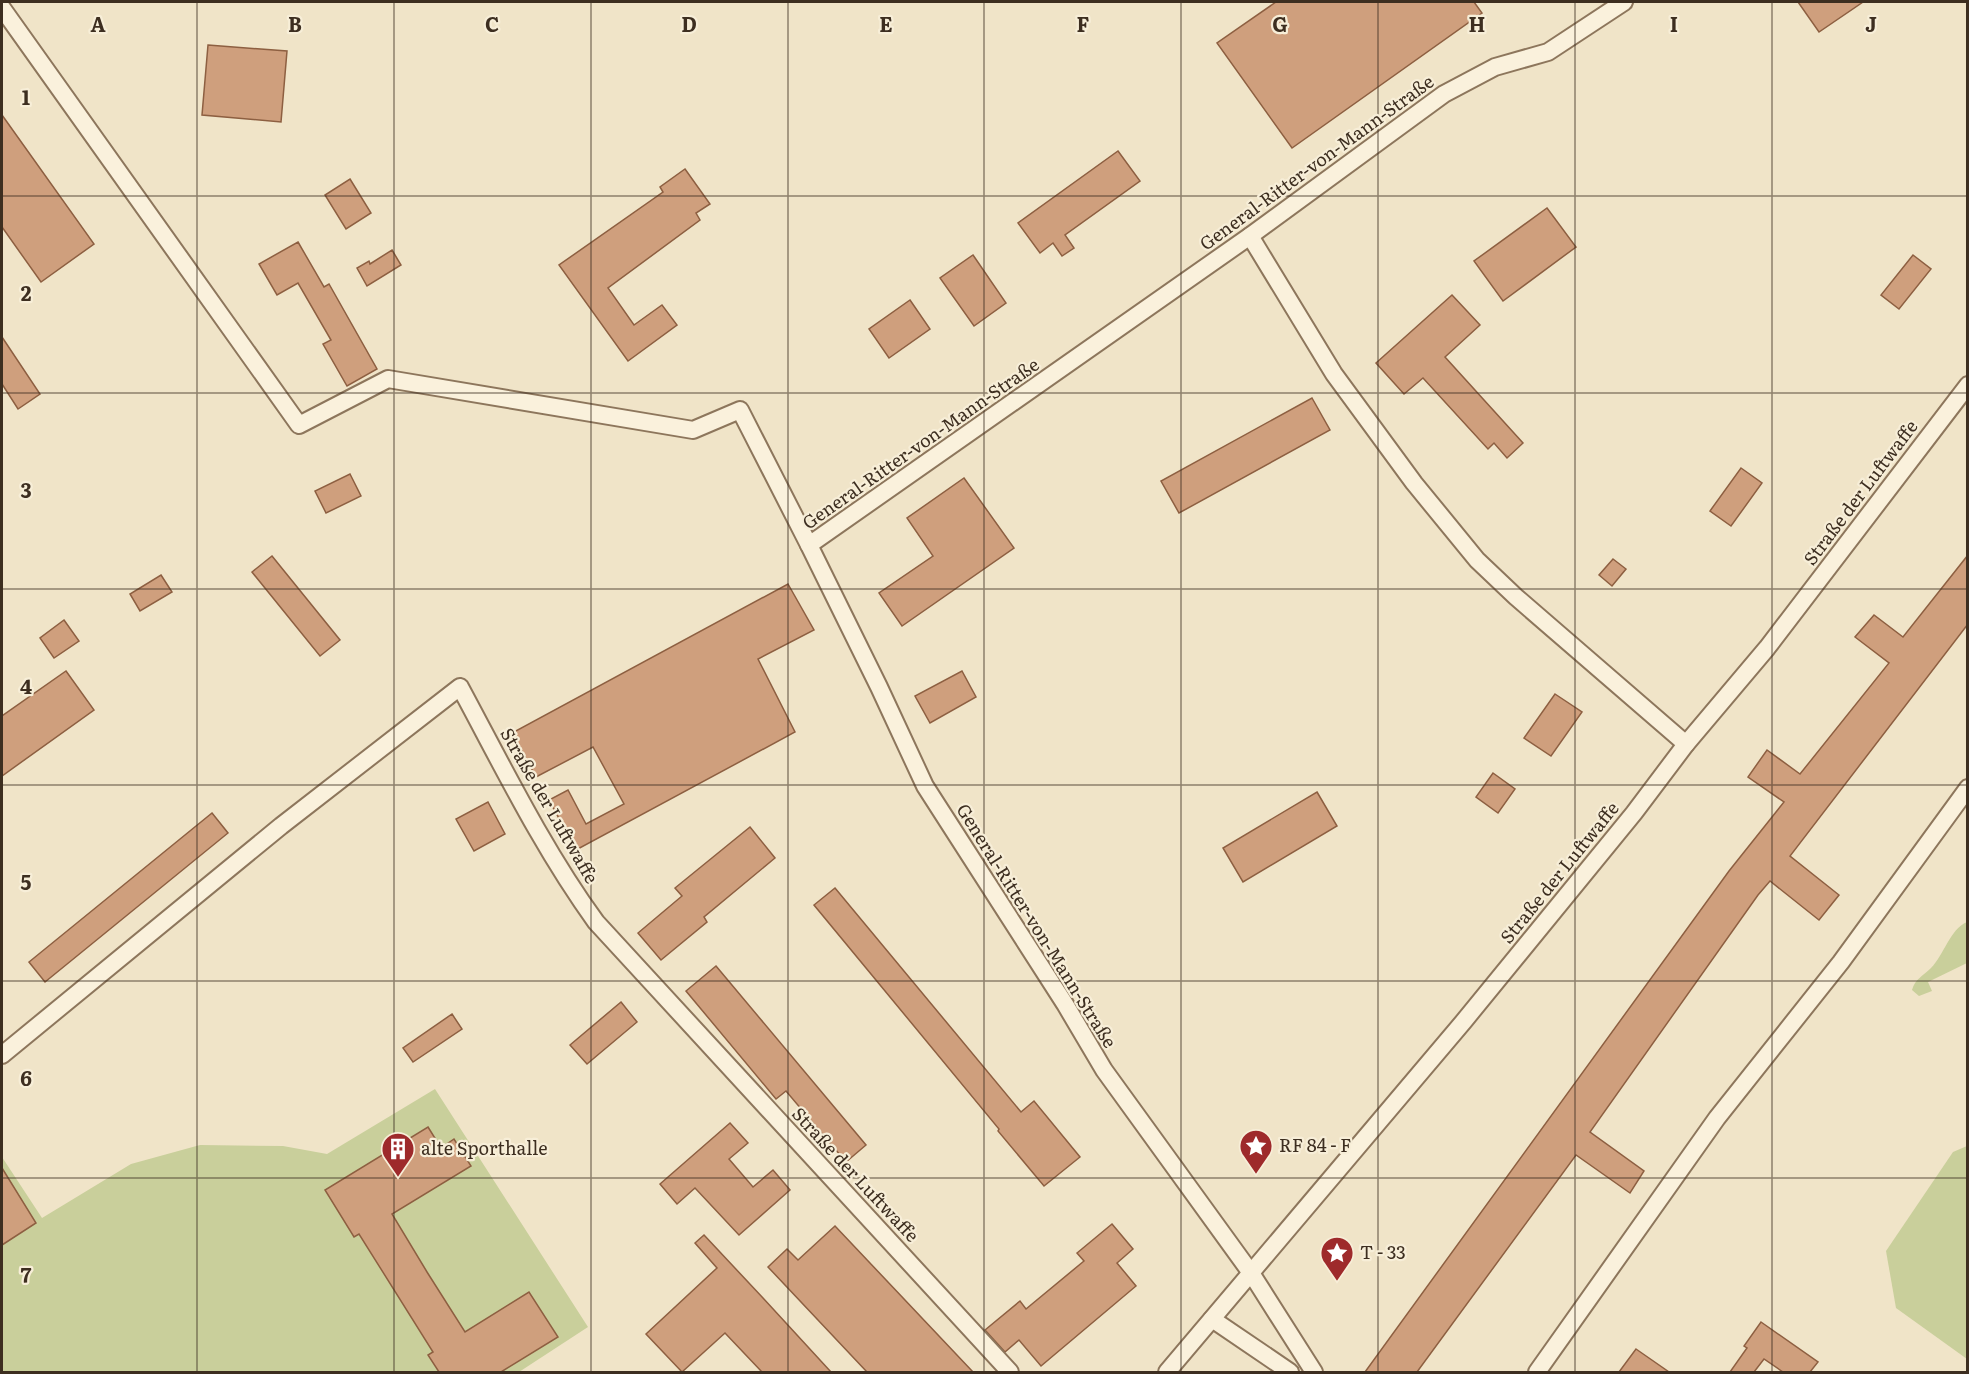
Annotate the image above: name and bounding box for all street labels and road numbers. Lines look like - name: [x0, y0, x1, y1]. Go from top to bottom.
- street label: General-Ritter-von-Mann-Straße: [1193, 67, 1439, 256]
- street label: General-Ritter-von-Mann-Straße: [796, 350, 1044, 535]
- street label: Straße der Luftwaffe: [1796, 414, 1923, 570]
- street label: Straße der Luftwaffe: [495, 722, 606, 888]
- street label: Straße der Luftwaffe: [1493, 795, 1625, 949]
- street label: General-Ritter-von-Mann-Straße: [951, 798, 1124, 1053]
- street label: Straße der Luftwaffe: [786, 1100, 926, 1247]

